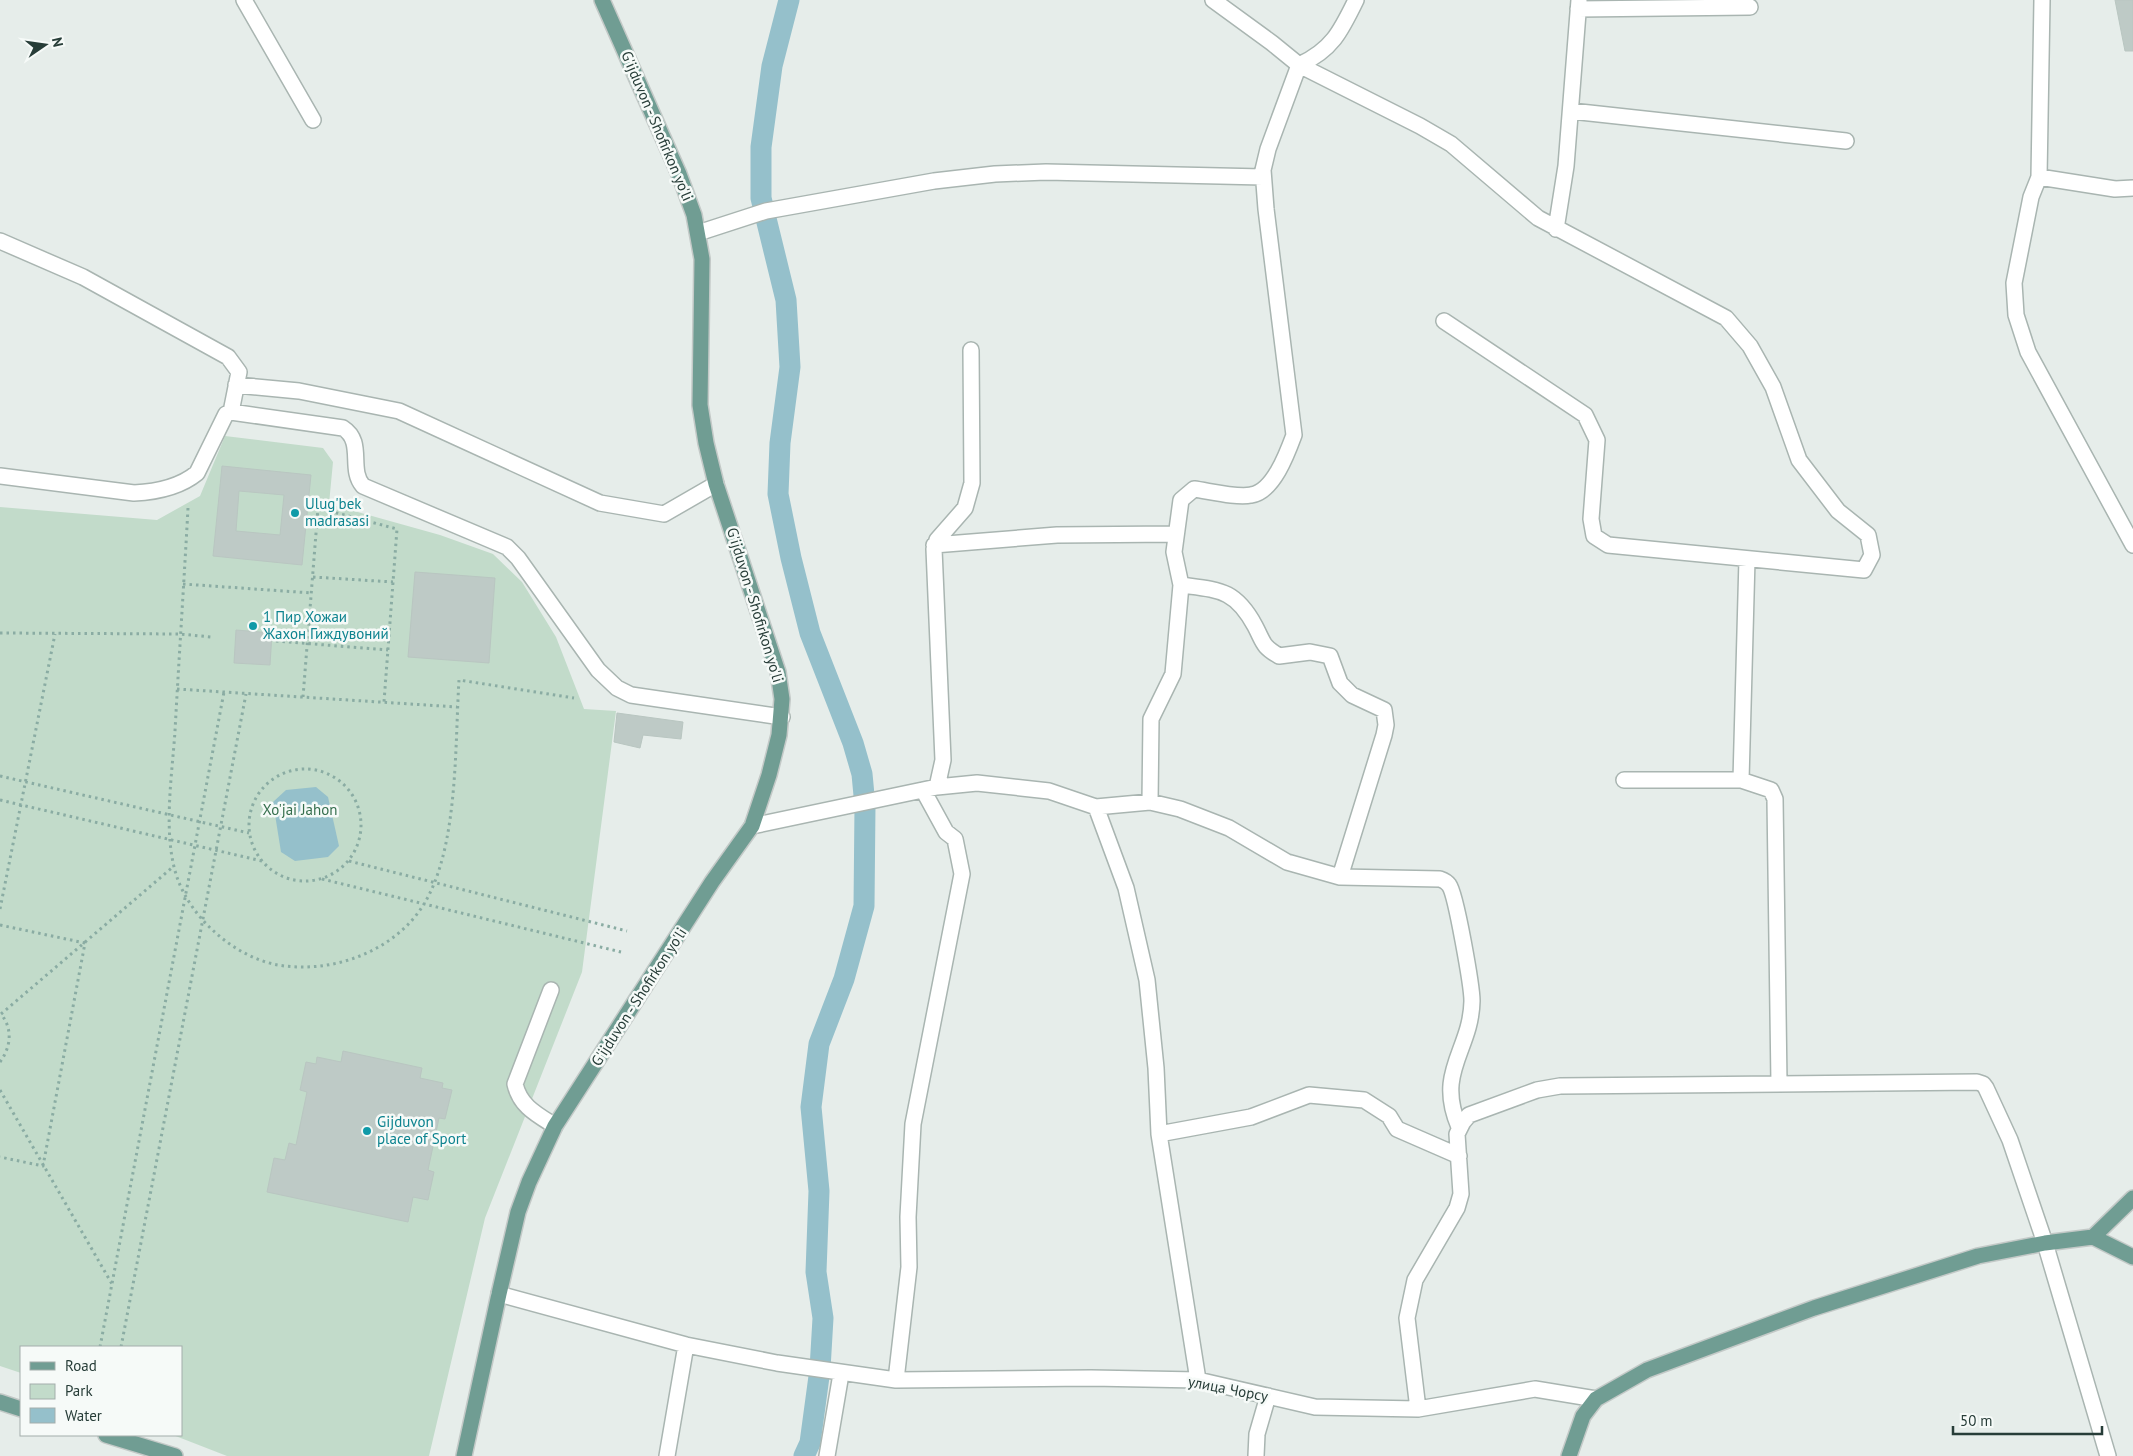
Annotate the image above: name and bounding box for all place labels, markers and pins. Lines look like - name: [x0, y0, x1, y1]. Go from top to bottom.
- place label: Ulug'bek madrasasi: [305, 494, 369, 530]
- marker: Ulug'bek madrasasi: [289, 507, 301, 519]
- place label: 1 Пир Хожаи Жахон Гиждувоний: [262, 607, 389, 643]
- marker: 1 Пир Хожаи Жахон Гиждувоний: [247, 620, 259, 632]
- place label: Gijduvon place of Sport: [377, 1112, 466, 1148]
- marker: Gijduvon place of Sport: [361, 1125, 373, 1137]

